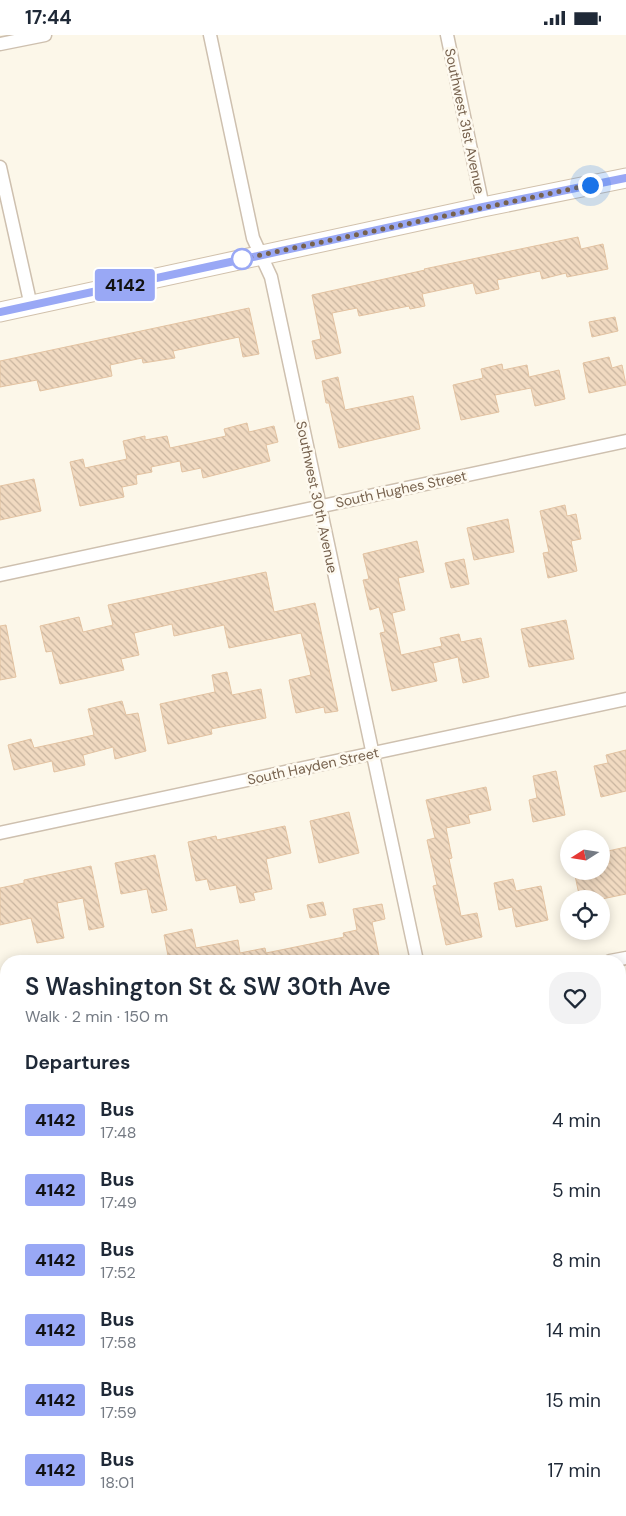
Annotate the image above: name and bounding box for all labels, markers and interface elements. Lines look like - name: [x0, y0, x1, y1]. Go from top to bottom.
- text: 17:44: [25, 5, 72, 30]
- street label: Southwest 31st Avenue: [441, 47, 489, 195]
- your location: [578, 173, 603, 198]
- unlabelled marker: [231, 248, 253, 270]
- line badge: 4142: [90, 269, 160, 301]
- text: 4142: [105, 273, 145, 297]
- street label: Southwest 30th Avenue: [292, 419, 342, 575]
- street label: South Hughes Street: [334, 466, 468, 512]
- street label: South Hayden Street: [246, 743, 380, 789]
- north arrow: [560, 830, 610, 880]
- map controls: [560, 830, 610, 940]
- button: locate: [560, 890, 610, 940]
- text: S Washington St & SW 30th Ave: [25, 971, 391, 1002]
- button: heart: [549, 972, 601, 1024]
- text: Walk · 2 min · 150 m: [25, 1006, 168, 1027]
- text: Departures: [25, 1050, 130, 1075]
- text: Bus: [100, 1097, 134, 1122]
- text: 4142: [35, 1108, 75, 1132]
- text: 4 min: [552, 1108, 601, 1133]
- text: 17:48: [100, 1122, 137, 1143]
- text: Bus: [100, 1167, 134, 1192]
- text: 4142: [35, 1178, 75, 1202]
- text: 5 min: [552, 1178, 601, 1203]
- text: 17:49: [100, 1192, 137, 1213]
- text: Bus: [100, 1237, 134, 1262]
- text: 4142: [35, 1248, 75, 1272]
- text: 8 min: [552, 1248, 601, 1273]
- text: 17:52: [100, 1262, 136, 1283]
- text: Bus: [100, 1307, 134, 1332]
- text: 4142: [35, 1318, 75, 1342]
- text: 14 min: [546, 1318, 601, 1343]
- text: 17:58: [100, 1332, 137, 1353]
- text: Bus: [100, 1377, 134, 1402]
- text: 4142: [35, 1388, 75, 1412]
- text: 15 min: [546, 1388, 601, 1413]
- text: 17:59: [100, 1402, 136, 1423]
- text: Bus: [100, 1447, 134, 1472]
- text: 4142: [35, 1458, 75, 1482]
- text: 17 min: [547, 1458, 601, 1483]
- text: 18:01: [100, 1472, 134, 1493]

